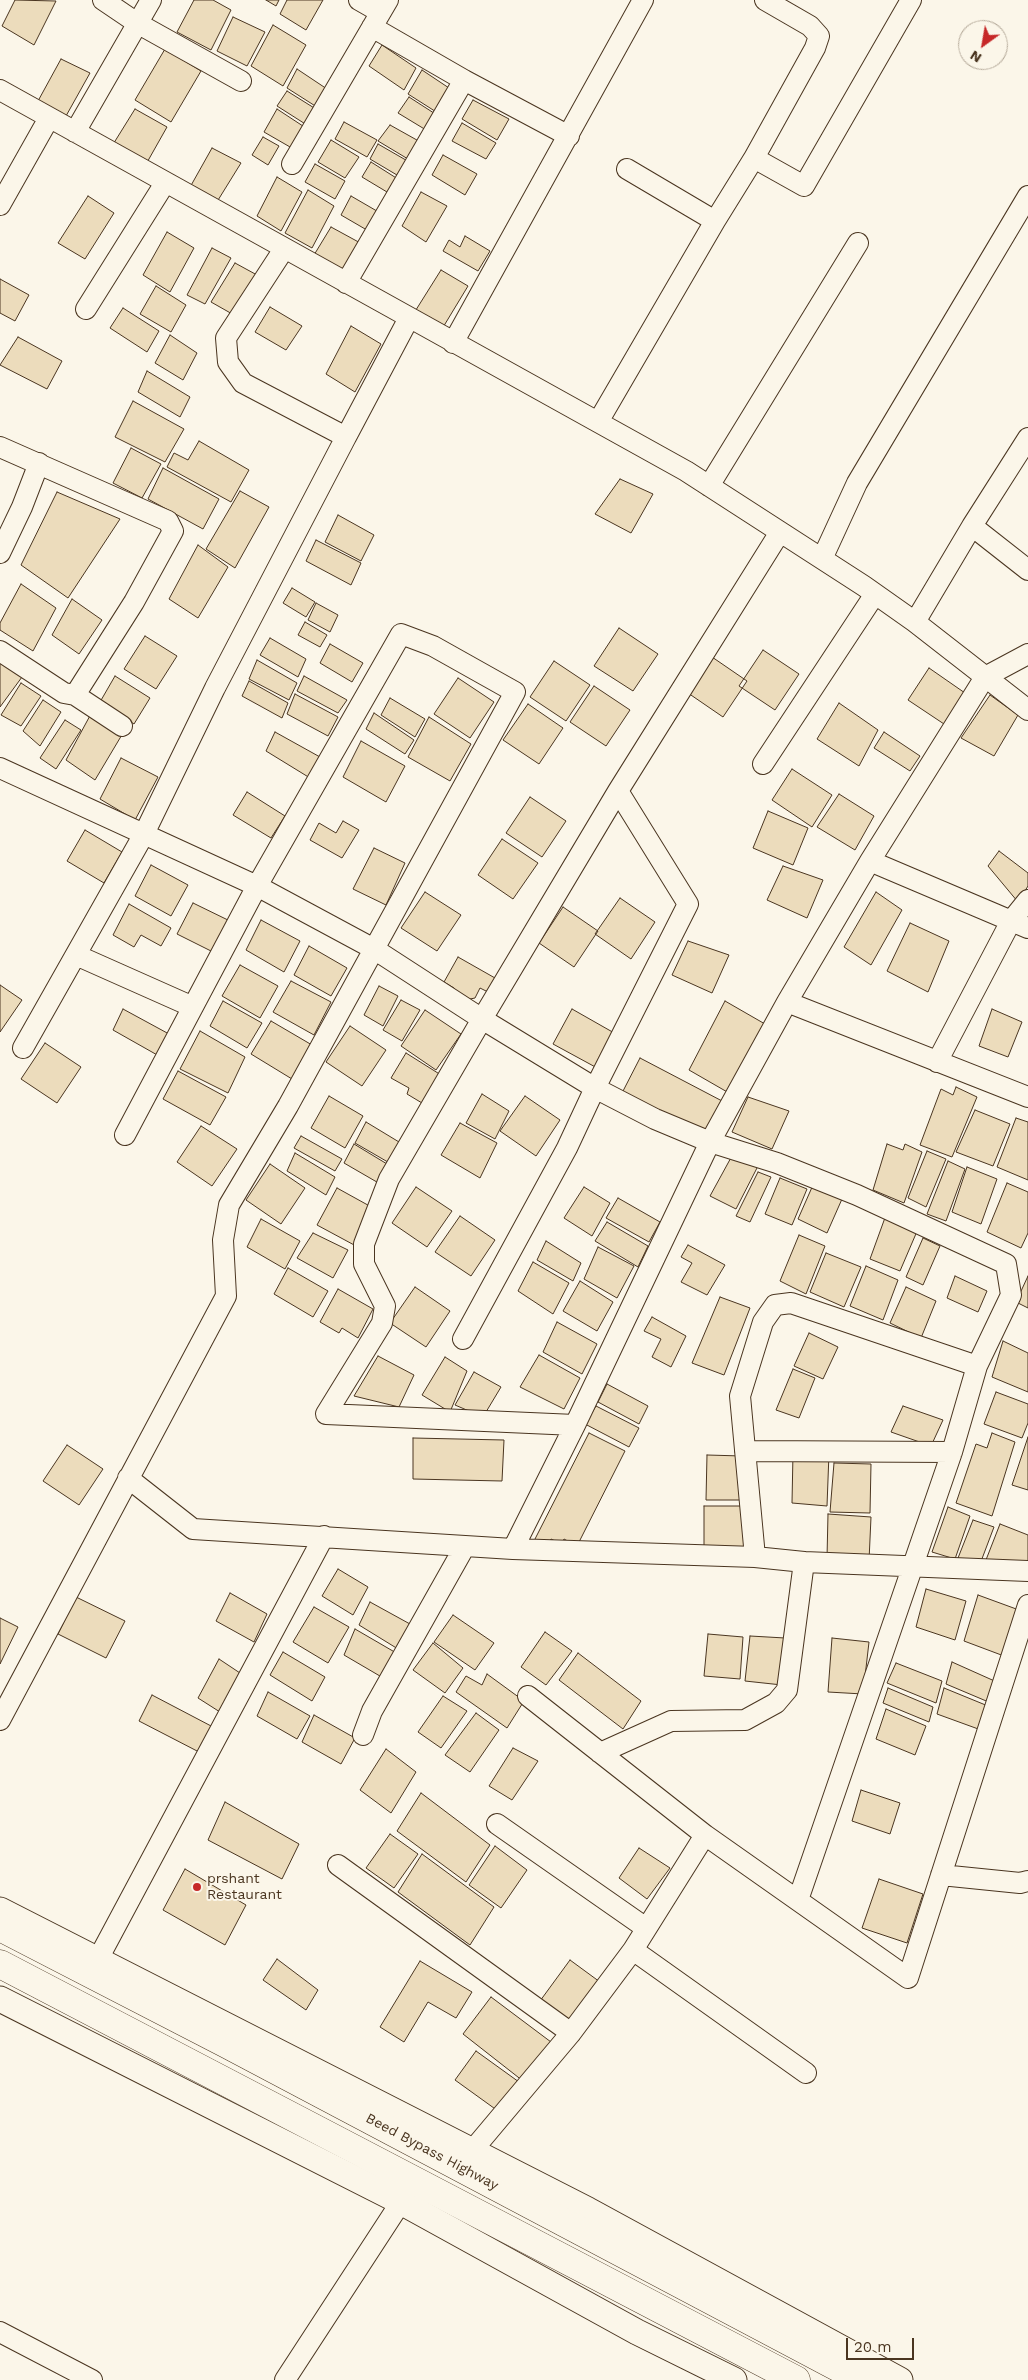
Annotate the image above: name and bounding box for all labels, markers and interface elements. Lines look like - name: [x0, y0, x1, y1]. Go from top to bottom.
- north arrow: [958, 20, 1008, 70]
- text: N: [967, 47, 984, 66]
- place label: prshant Restaurant: [207, 1871, 282, 1904]
- marker: prshant Restaurant: [191, 1881, 203, 1893]
- street label: Beed Bypass Highway: [363, 2110, 501, 2194]
- scale bar: [848, 2328, 916, 2360]
- text: 20 m: [854, 2338, 892, 2356]

